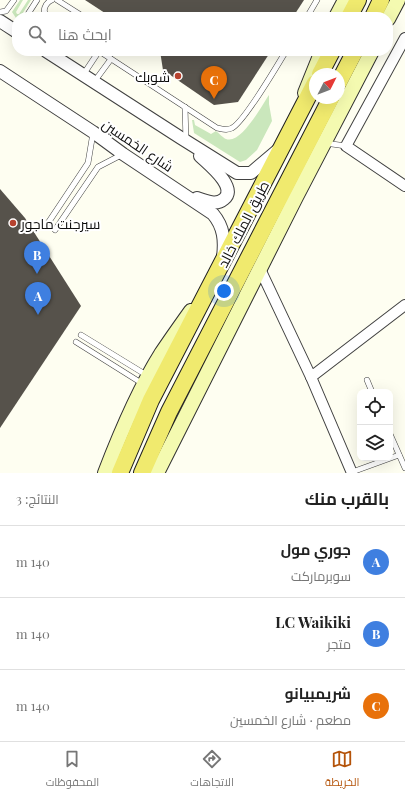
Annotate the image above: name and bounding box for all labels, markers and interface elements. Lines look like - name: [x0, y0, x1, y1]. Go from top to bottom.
- search box: [12, 12, 393, 56]
- icon: search: [26, 23, 48, 45]
- text: ابحث هنا: [58, 24, 112, 44]
- pin: C: [201, 66, 227, 99]
- place label: شوبك: [135, 67, 170, 86]
- north arrow: [309, 68, 345, 104]
- marker: شوبك: [173, 71, 183, 81]
- street label: شارع الخمسين: [99, 114, 177, 176]
- street label: طريق الملك خالد: [213, 177, 273, 271]
- place label: سيرجنت ماجور: [20, 214, 100, 233]
- marker: سيرجنت ماجور: [8, 218, 18, 228]
- pin: B: [24, 241, 50, 274]
- your location: [214, 281, 234, 301]
- pin: A: [25, 282, 51, 315]
- map controls: [357, 389, 393, 461]
- button: locate: [357, 389, 393, 425]
- button: layers: [357, 425, 393, 461]
- text: بالقرب منك: [305, 487, 389, 509]
- text: النتائج: 3: [16, 490, 59, 507]
- text: جوري مول: [281, 539, 351, 559]
- text: 140 m: [16, 553, 50, 570]
- text: A: [372, 553, 380, 570]
- text: سوبرماركت: [291, 567, 351, 584]
- text: LC Waikiki: [275, 612, 351, 632]
- text: 140 m: [16, 625, 50, 642]
- text: B: [372, 625, 380, 642]
- text: متجر: [327, 635, 351, 652]
- text: شريمبيانو: [285, 683, 351, 703]
- text: 140 m: [16, 697, 50, 714]
- text: C: [371, 697, 381, 714]
- text: مطعم · شارع الخمسين: [230, 711, 351, 728]
- tab: المحفوظات: [46, 748, 99, 792]
- tab: الاتجاهات: [190, 748, 234, 792]
- tab: الخريطة: [325, 748, 359, 792]

